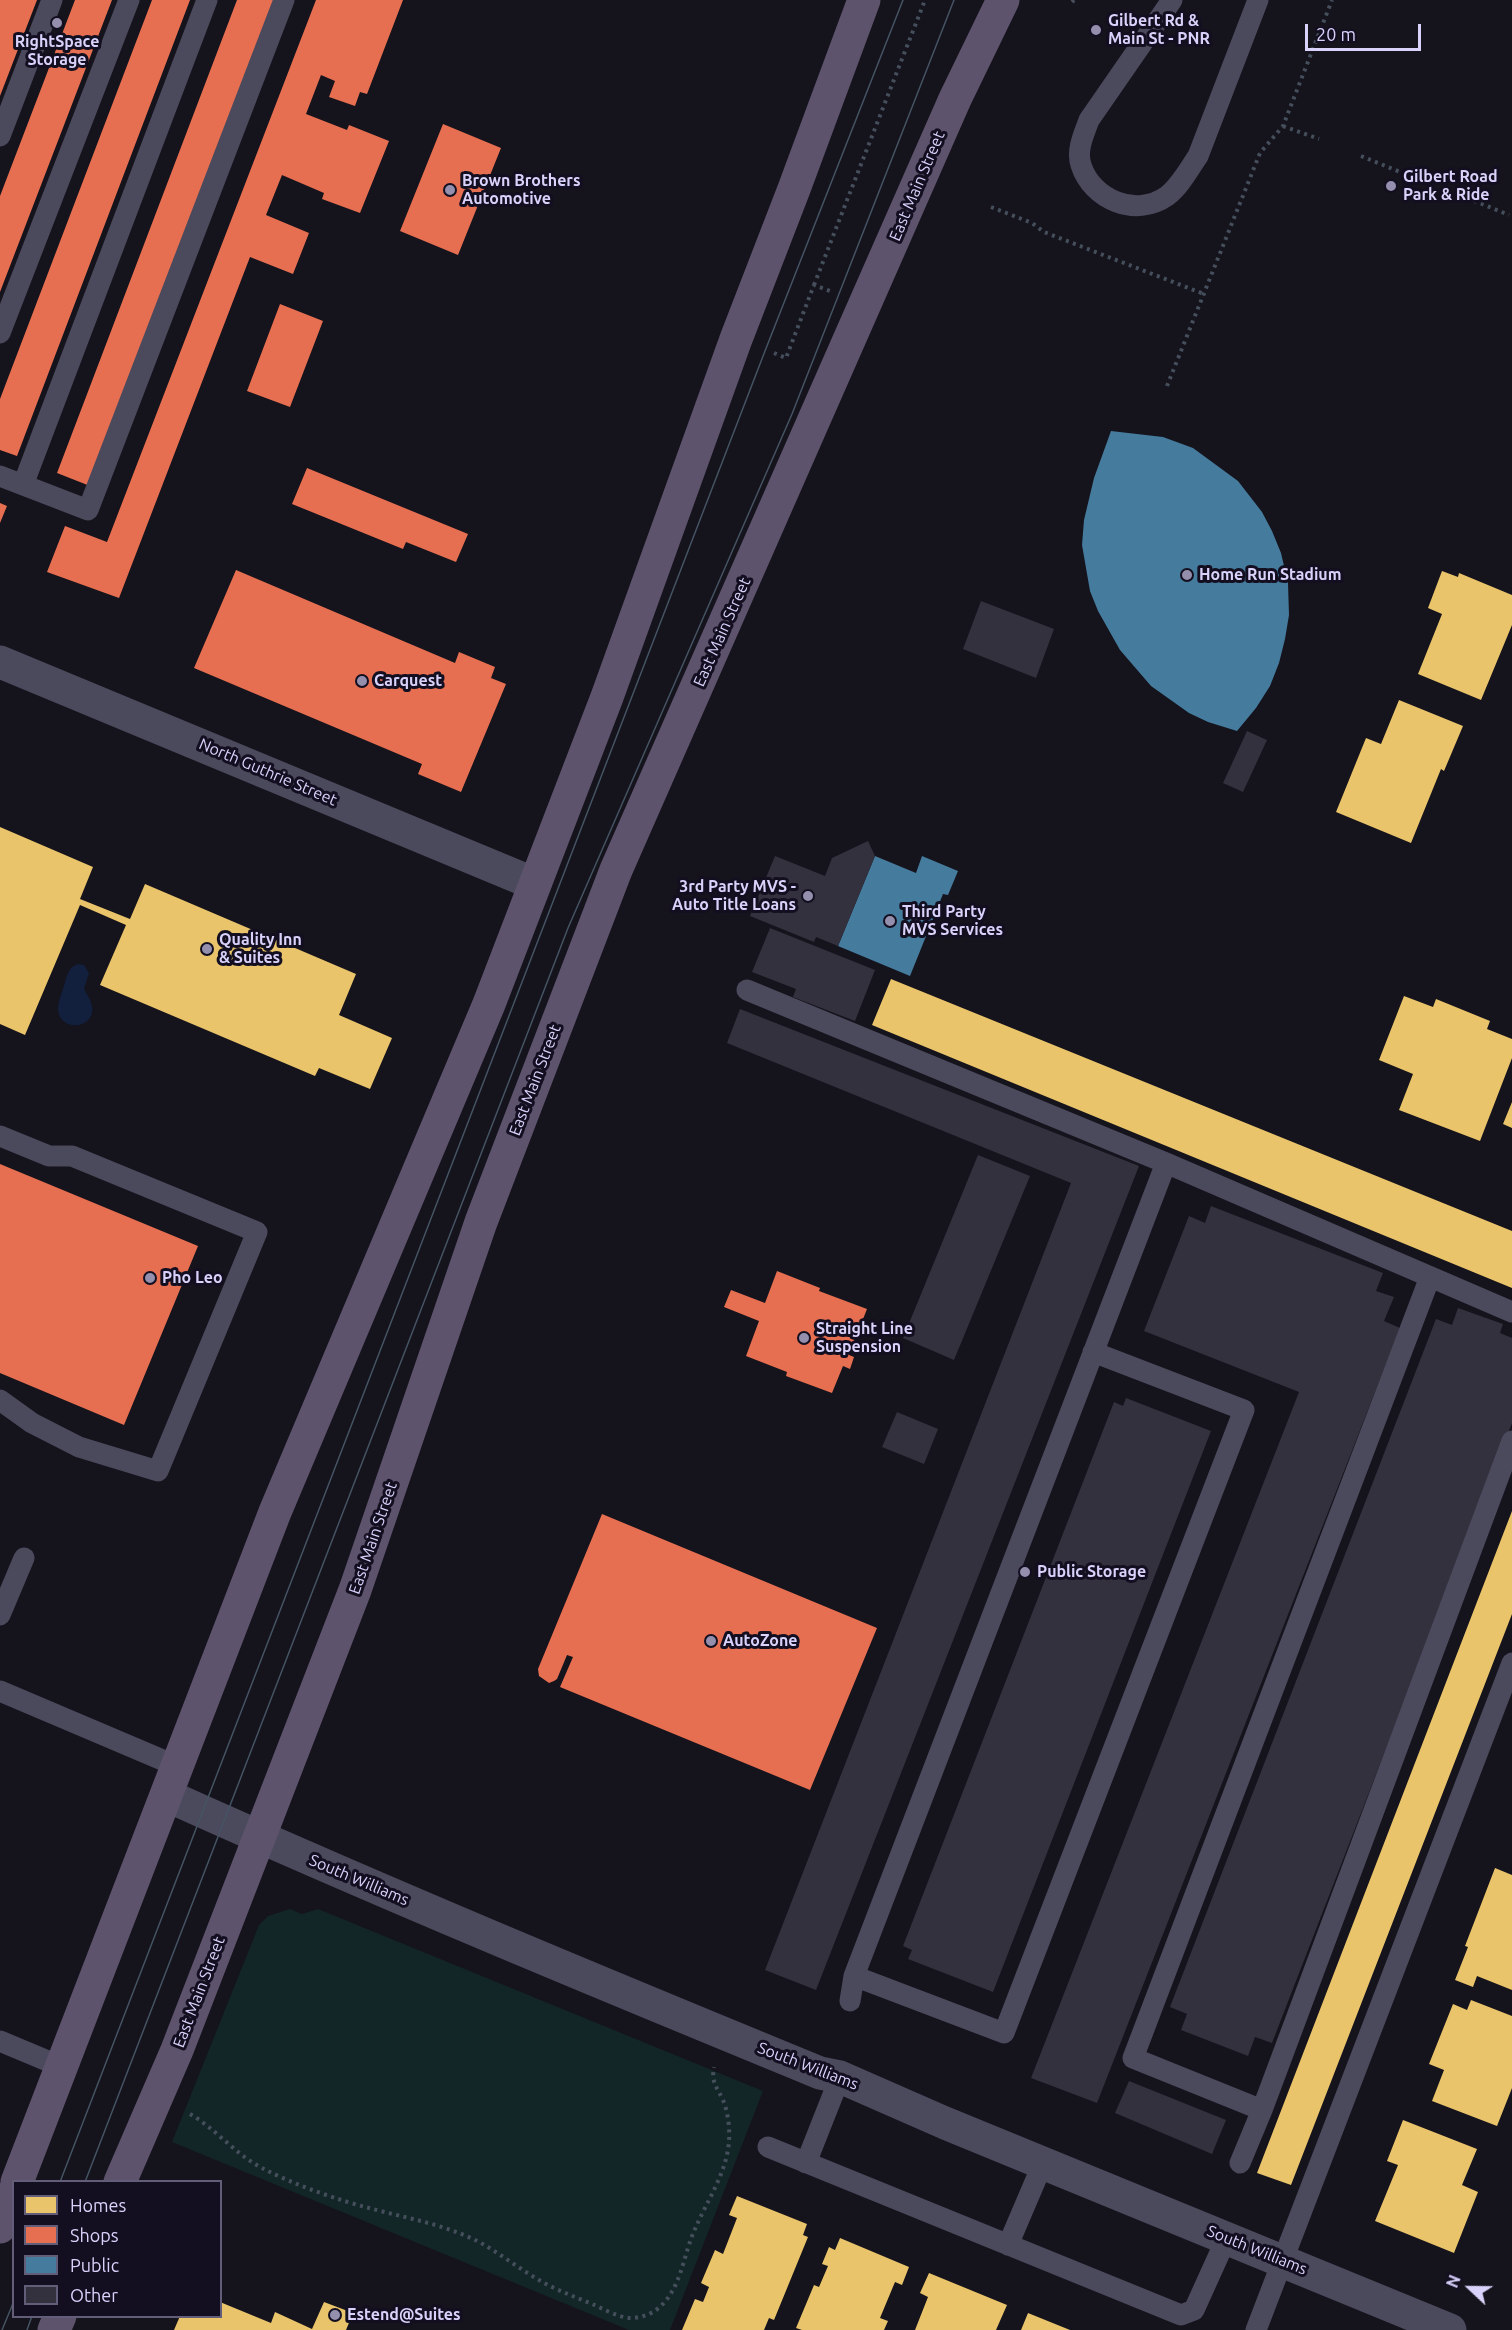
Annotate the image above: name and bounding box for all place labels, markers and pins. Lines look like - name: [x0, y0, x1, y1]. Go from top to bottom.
- place label: Gilbert Rd & Main St - PNR: [1108, 11, 1210, 49]
- marker: RightSpace Storage: [50, 16, 64, 30]
- marker: Gilbert Rd & Main St - PNR: [1089, 23, 1103, 37]
- place label: RightSpace Storage: [15, 32, 99, 70]
- place label: Gilbert Road Park & Ride: [1403, 167, 1498, 205]
- place label: Brown Brothers Automotive: [462, 171, 580, 209]
- marker: Gilbert Road Park & Ride: [1384, 179, 1398, 193]
- marker: Brown Brothers Automotive: [443, 183, 457, 197]
- place label: Home Run Stadium: [1199, 565, 1342, 585]
- marker: Home Run Stadium: [1180, 568, 1194, 582]
- place label: Carquest: [374, 671, 442, 691]
- marker: Carquest: [355, 674, 369, 688]
- place label: 3rd Party MVS - Auto Title Loans: [672, 877, 796, 915]
- marker: 3rd Party MVS - Auto Title Loans: [801, 889, 815, 903]
- place label: Third Party MVS Services: [902, 902, 1003, 940]
- marker: Third Party MVS Services: [883, 914, 897, 928]
- place label: Quality Inn & Suites: [219, 930, 302, 968]
- marker: Quality Inn & Suites: [200, 942, 214, 956]
- place label: Pho Leo: [162, 1268, 223, 1288]
- marker: Pho Leo: [143, 1271, 157, 1285]
- place label: Straight Line Suspension: [816, 1319, 913, 1357]
- marker: Straight Line Suspension: [797, 1331, 811, 1345]
- place label: Public Storage: [1037, 1562, 1146, 1582]
- marker: Public Storage: [1018, 1565, 1032, 1579]
- place label: AutoZone: [723, 1631, 798, 1651]
- marker: AutoZone: [704, 1634, 718, 1648]
- place label: Estend@Suites: [347, 2305, 461, 2325]
- marker: Estend@Suites: [328, 2308, 342, 2322]

